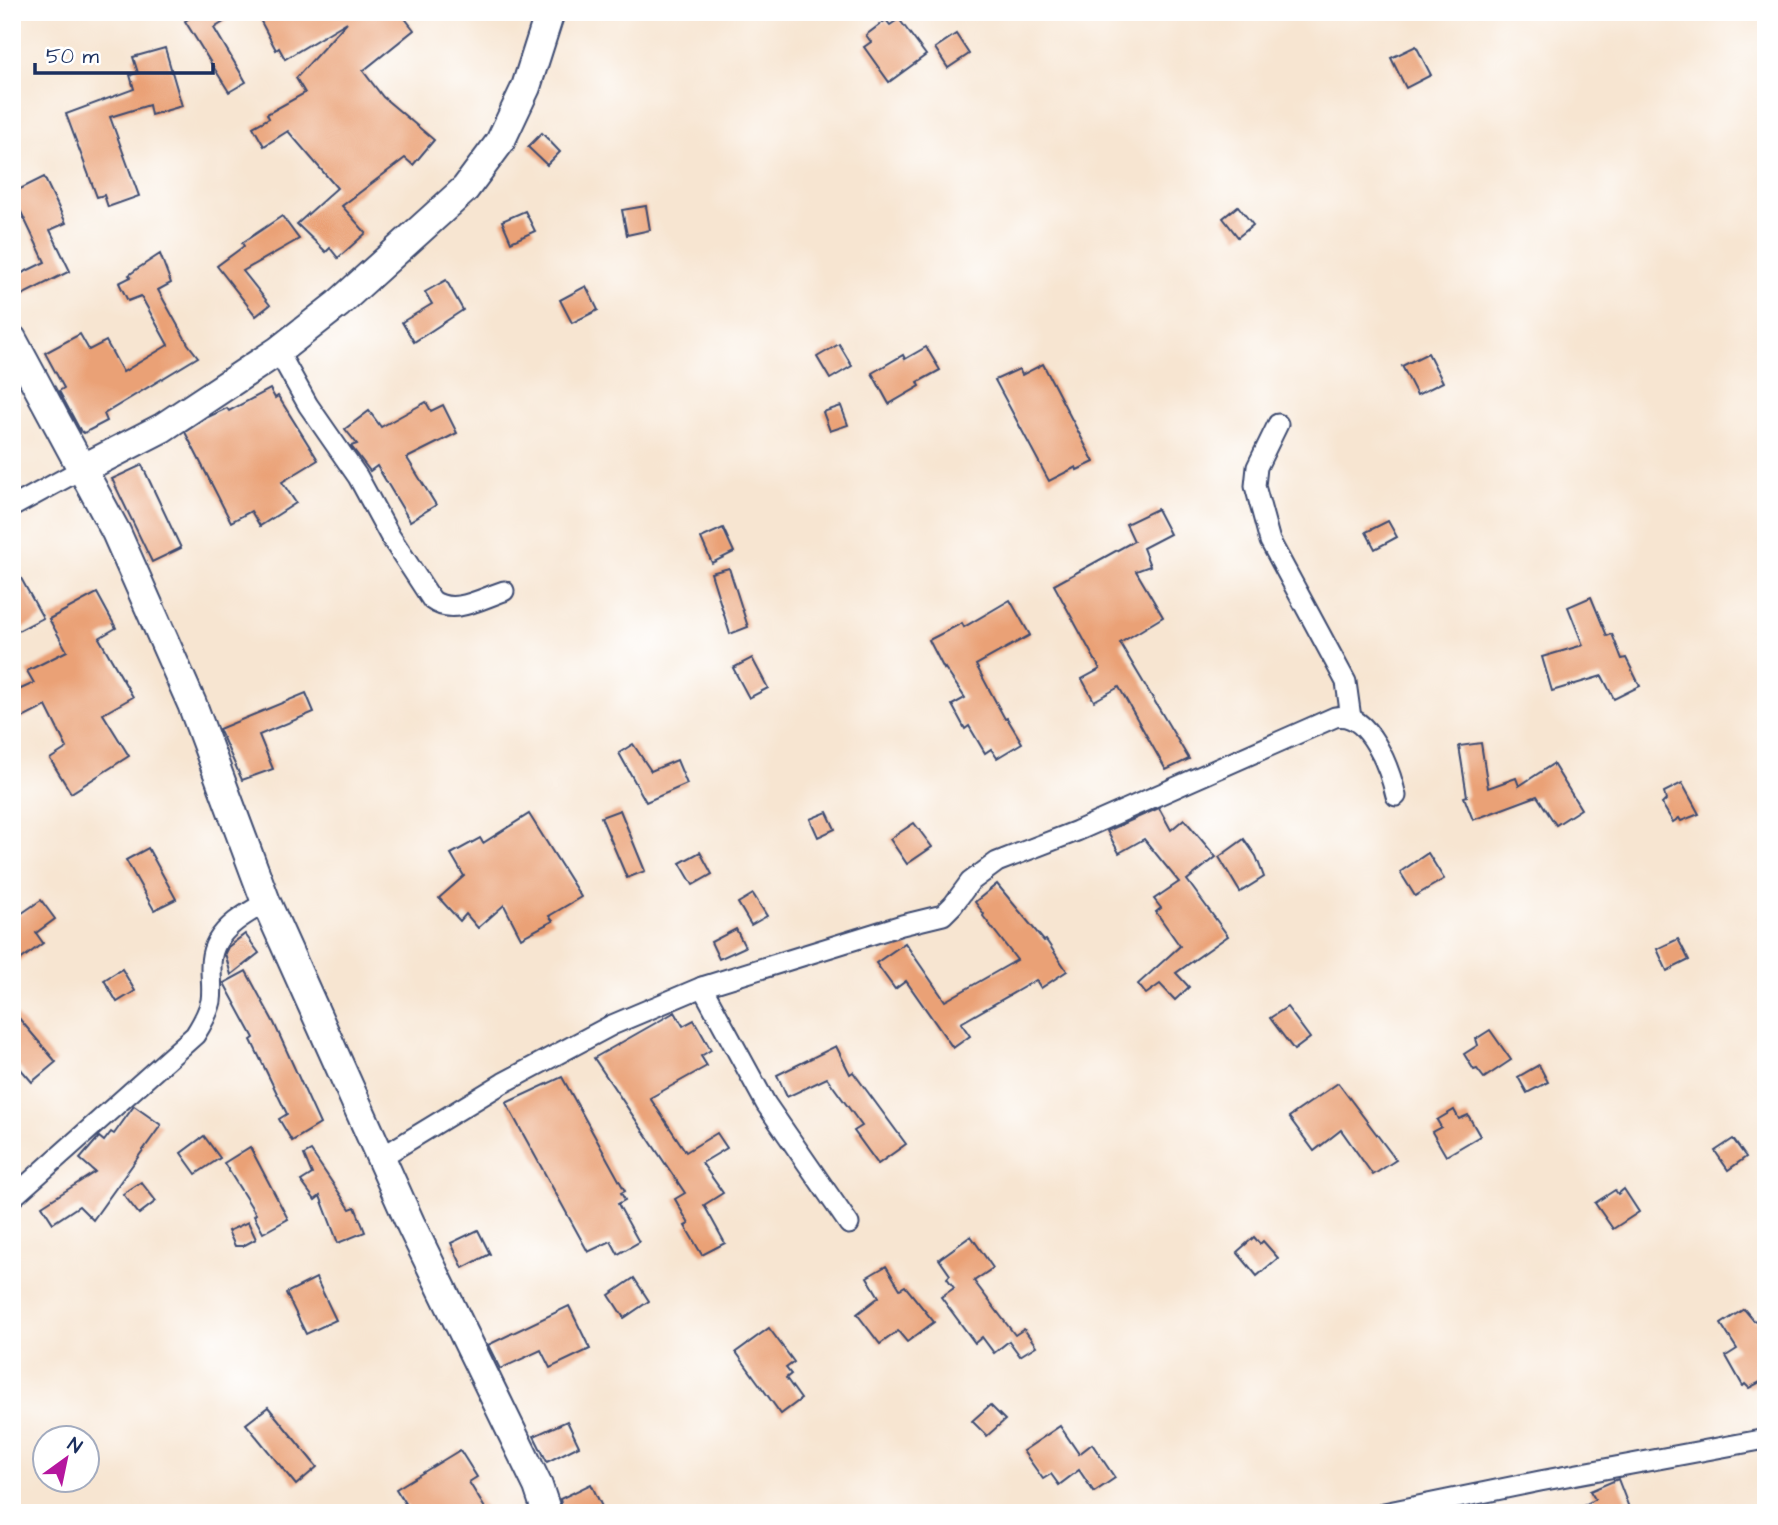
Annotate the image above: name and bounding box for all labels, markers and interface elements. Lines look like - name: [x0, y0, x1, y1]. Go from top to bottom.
- scale bar: [35, 32, 214, 76]
- text: 50 m: [46, 42, 100, 71]
- north arrow: [32, 1424, 102, 1494]
- text: N: [62, 1431, 87, 1461]

